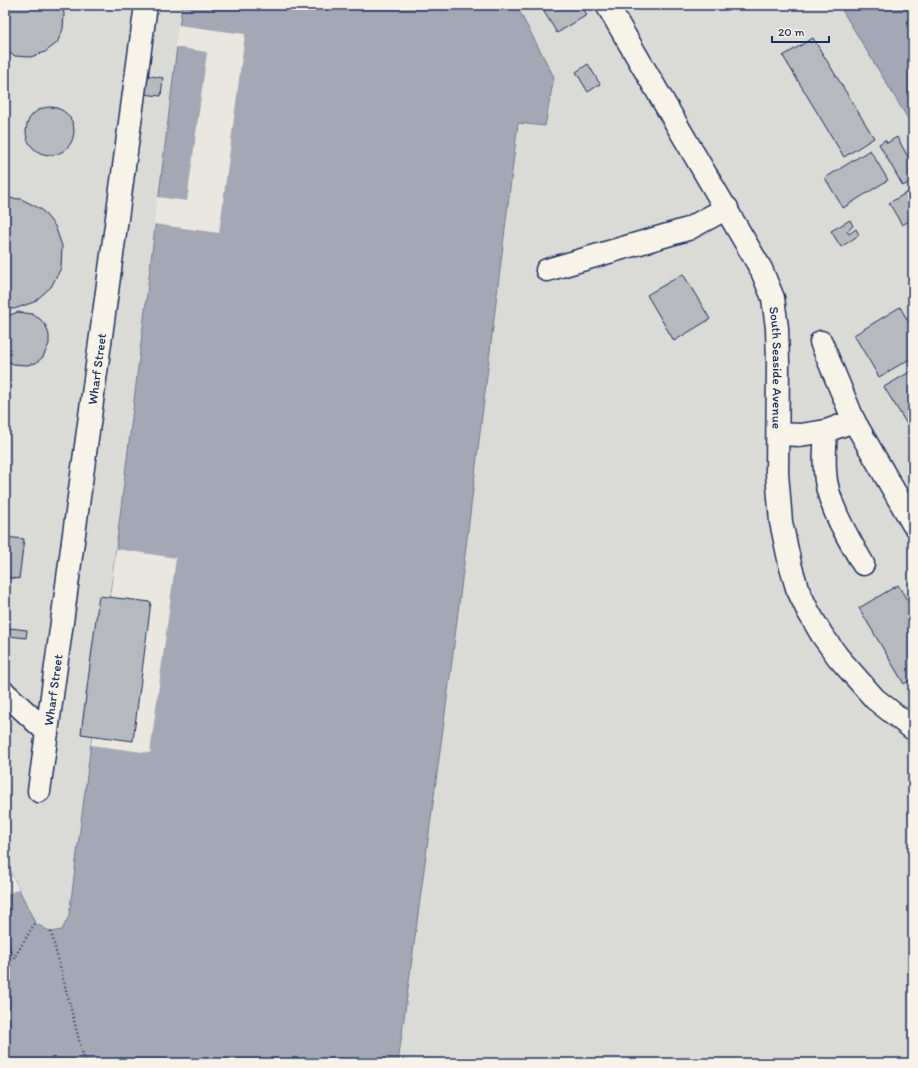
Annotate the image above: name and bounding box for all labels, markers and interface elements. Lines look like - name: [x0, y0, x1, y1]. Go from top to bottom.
- scale bar: [772, 18, 829, 44]
- text: 20 m: [778, 25, 805, 39]
- street label: South Seaside Avenue: [766, 306, 785, 429]
- street label: Wharf Street: [85, 332, 109, 406]
- street label: Wharf Street: [41, 653, 66, 727]

